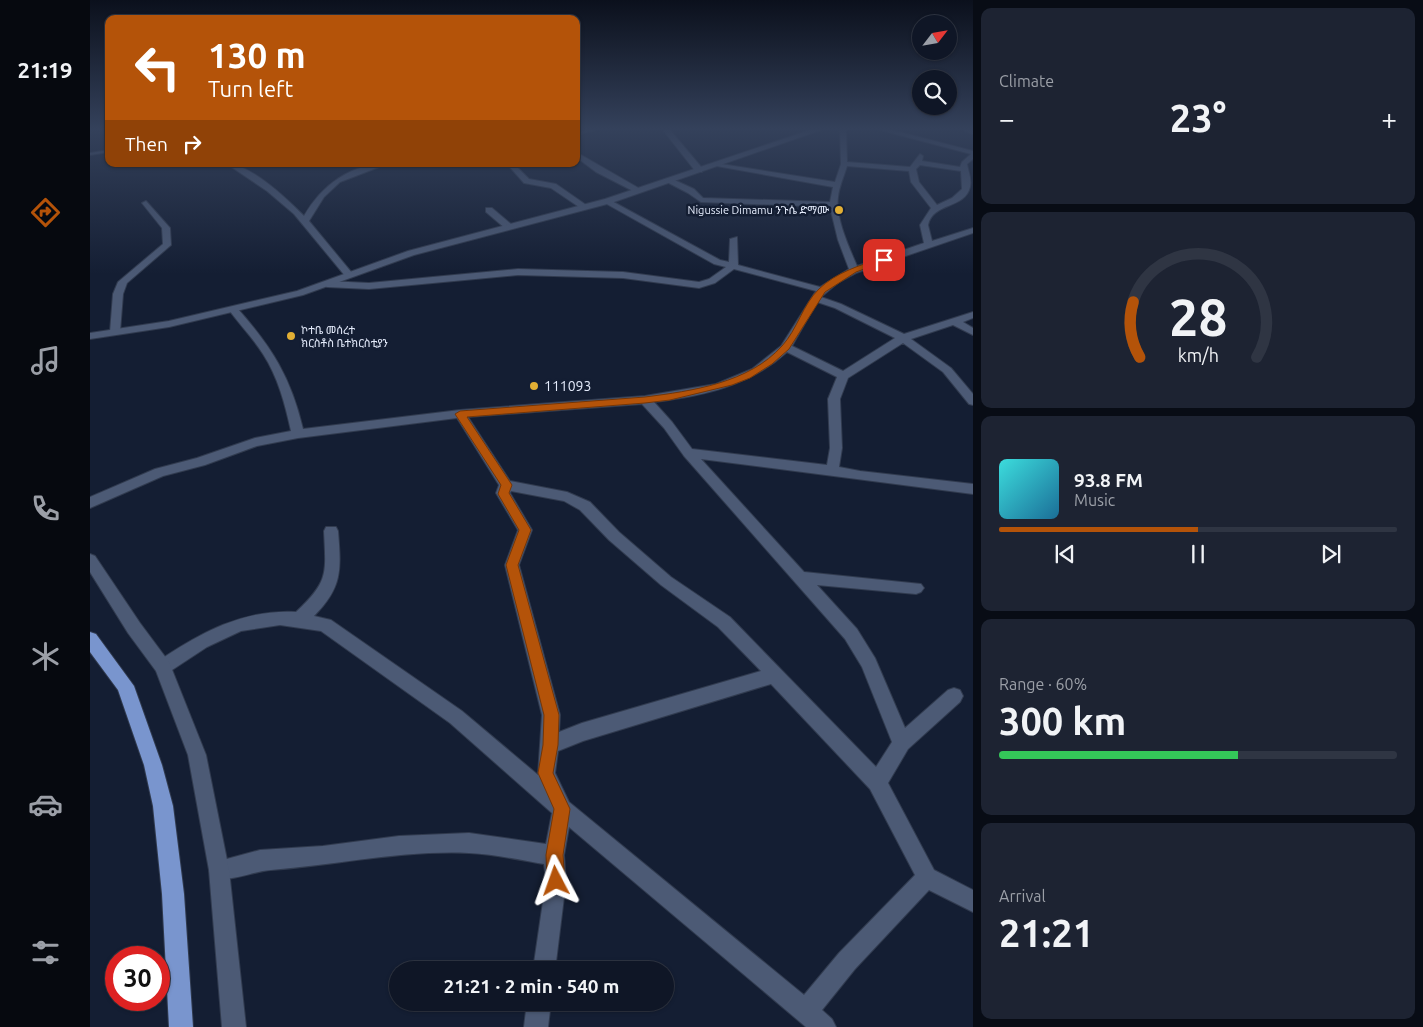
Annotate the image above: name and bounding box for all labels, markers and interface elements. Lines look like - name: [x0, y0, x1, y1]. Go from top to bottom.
- north arrow: [912, 15, 958, 60]
- map controls: [912, 15, 957, 115]
- icon: left: [125, 35, 190, 100]
- text: 130 m: [208, 35, 306, 75]
- text: 21:19: [17, 57, 73, 82]
- button: search: [912, 70, 957, 115]
- text: Climate: [999, 72, 1054, 90]
- text: Turn left: [208, 76, 293, 101]
- text: 23°: [1170, 97, 1226, 139]
- text: −: [999, 103, 1015, 134]
- text: +: [1381, 103, 1397, 134]
- icon: right: [178, 130, 206, 158]
- text: Then: [125, 133, 168, 155]
- icon: directions: [28, 195, 63, 230]
- place label: Nigussie Dimamu ንጉሴ ድማሙ: [688, 204, 829, 216]
- marker: Nigussie Dimamu ንጉሴ ድማሙ: [833, 204, 845, 216]
- pin: [863, 239, 905, 281]
- icon: arrive: [870, 246, 898, 274]
- text: 28: [1169, 288, 1227, 346]
- place label: ኮተቤ መሰረተ ክርስቶስ ቤተክርስቲያን: [301, 324, 389, 349]
- marker: ኮተቤ መሰረተ ክርስቶስ ቤተክርስቲያን: [285, 330, 297, 342]
- icon: music: [28, 343, 63, 378]
- text: km/h: [1177, 345, 1219, 365]
- place label: 111093: [544, 378, 591, 394]
- marker: 111093: [528, 380, 540, 392]
- text: 93.8 FM: [1074, 469, 1143, 491]
- icon: phone: [28, 491, 63, 526]
- text: Music: [1074, 491, 1115, 509]
- icon: previous: [1051, 540, 1079, 568]
- icon: pause: [1184, 540, 1212, 568]
- icon: next: [1317, 540, 1345, 568]
- icon: climate: [28, 639, 63, 674]
- text: Range · 60%: [999, 675, 1087, 693]
- text: 300 km: [999, 700, 1126, 742]
- icon: car: [28, 787, 63, 822]
- position arrow: [529, 854, 581, 906]
- text: Arrival: [999, 887, 1046, 905]
- text: 21:21: [999, 912, 1094, 954]
- icon: filters: [28, 935, 63, 970]
- speed limit sign: 30: [105, 946, 170, 1011]
- text: 21:21 · 2 min · 540 m: [444, 975, 619, 997]

